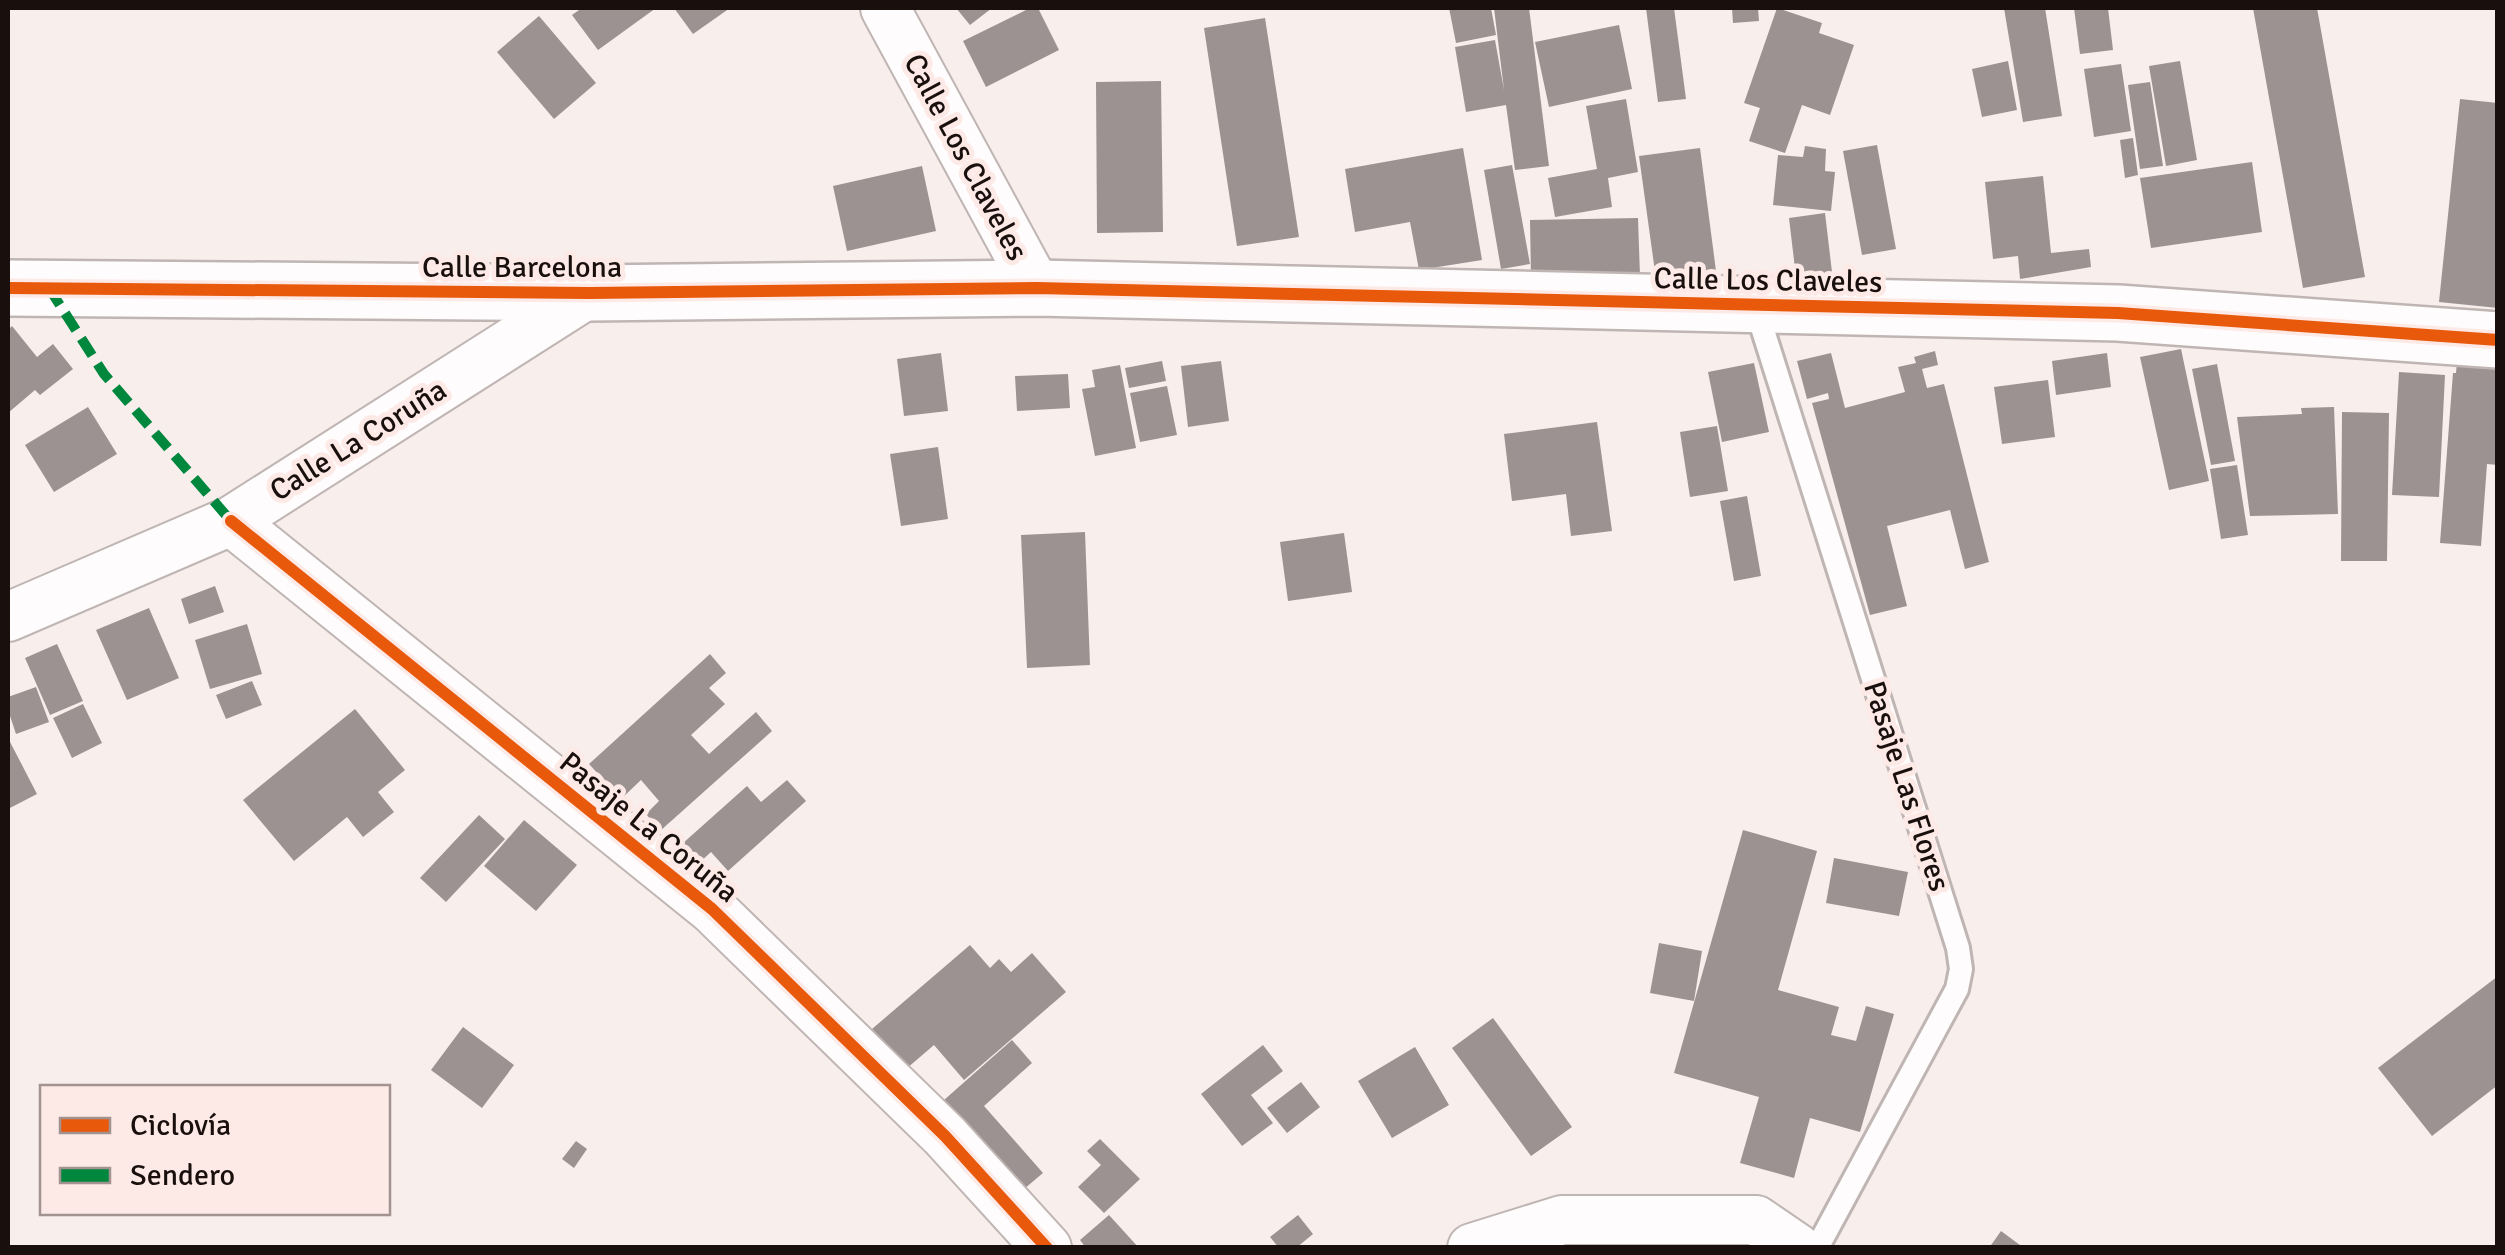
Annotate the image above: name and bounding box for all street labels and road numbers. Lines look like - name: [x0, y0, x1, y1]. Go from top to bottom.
- street label: Calle Los Claveles: [896, 48, 1036, 267]
- street label: Calle Barcelona: [422, 249, 622, 286]
- street label: Calle Los Claveles: [1653, 260, 1883, 301]
- street label: Calle La Coruña: [263, 371, 453, 509]
- street label: Pasaje Las Flores: [1855, 676, 1958, 896]
- street label: Pasaje La Coruña: [552, 744, 746, 911]

